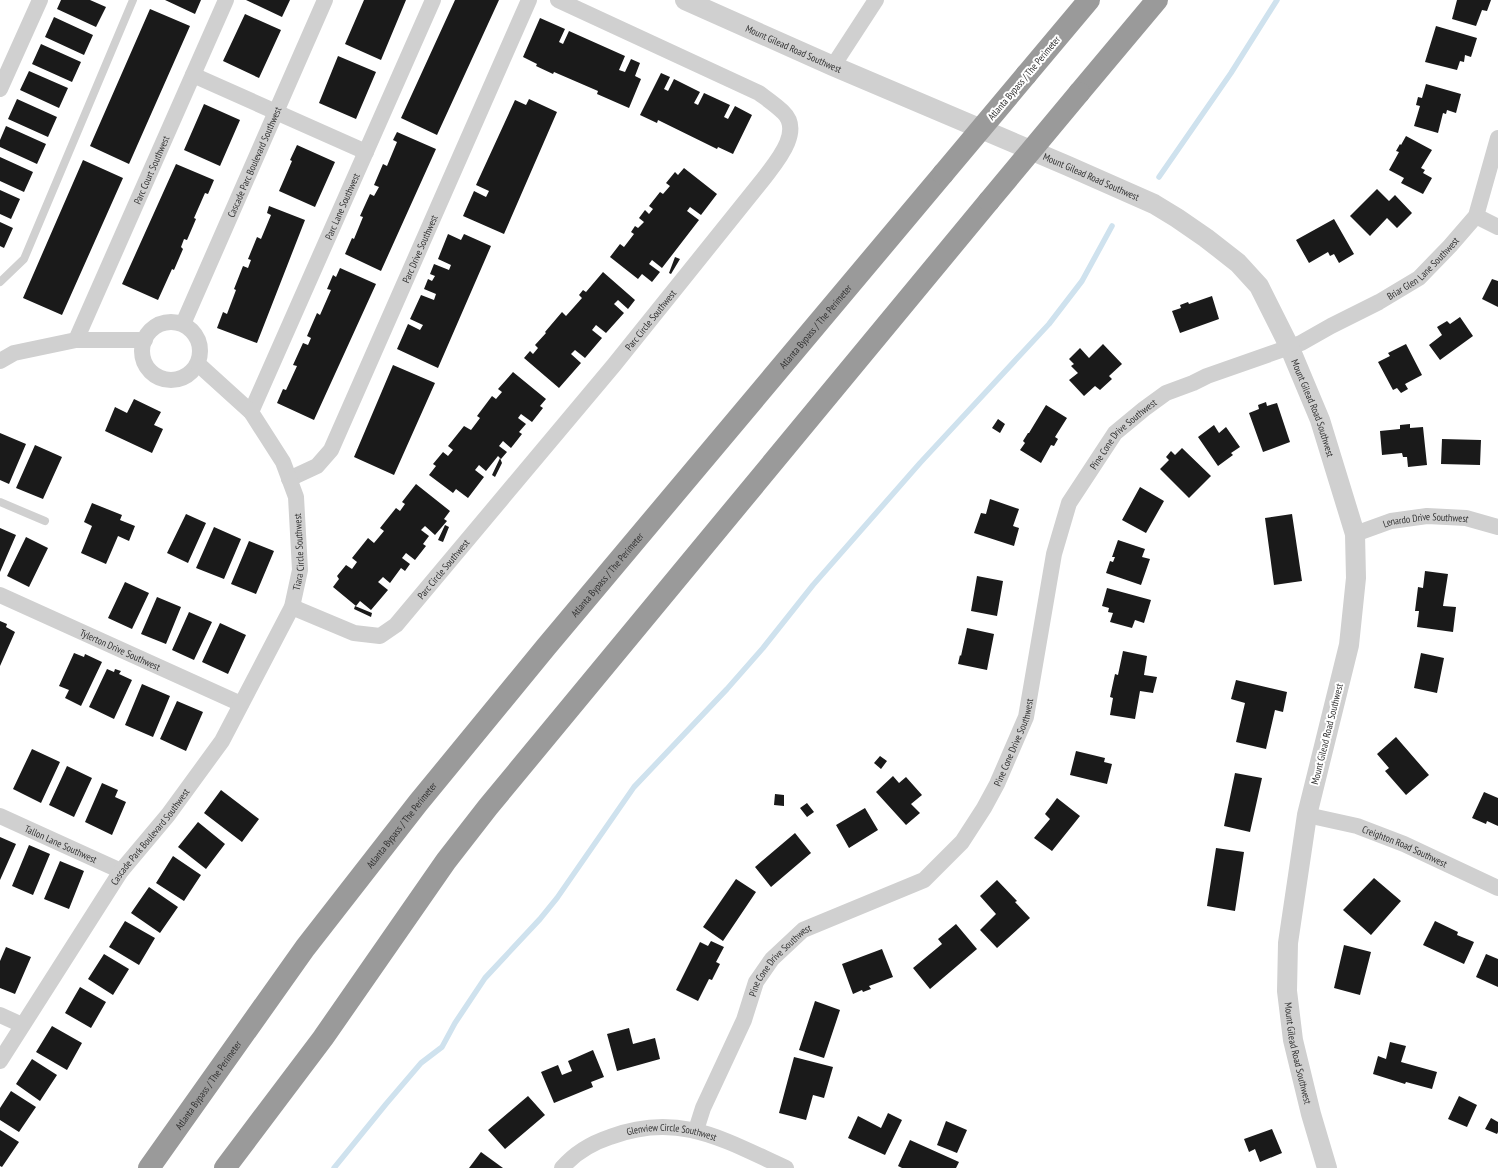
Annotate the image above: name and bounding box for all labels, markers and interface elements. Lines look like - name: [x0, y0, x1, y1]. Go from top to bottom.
- street label: Mount Gilead Road Southwest: [744, 21, 844, 76]
- street label: Atlanta Bypass / The Perimeter: [985, 33, 1063, 123]
- street label: Cascade Parc Boulevard Southwest: [224, 104, 284, 219]
- street label: Parc Court Southwest: [130, 133, 172, 206]
- street label: Mount Gilead Road Southwest: [1041, 150, 1142, 203]
- street label: Parc Lane Southwest: [322, 171, 362, 241]
- street label: Parc Drive Southwest: [399, 212, 440, 285]
- street label: Briar Glen Lane Southwest: [1384, 234, 1462, 302]
- street label: Atlanta Bypass / The Perimeter: [776, 281, 854, 371]
- street label: Parc Circle Southwest: [622, 287, 679, 353]
- street label: Mount Gilead Road Southwest: [1289, 357, 1338, 459]
- street label: Pine Cone Drive Southwest: [1087, 396, 1159, 472]
- street label: Lenardo Drive Southwest: [1381, 509, 1470, 530]
- street label: Tiara Circle Southwest: [289, 513, 307, 592]
- street label: Atlanta Bypass / The Perimeter: [568, 529, 646, 619]
- street label: Parc Circle Southwest: [414, 536, 472, 602]
- street label: Tylerton Drive Southwest: [78, 626, 163, 673]
- street label: Mount Gilead Road Southwest: [1308, 682, 1346, 786]
- street label: Pine Cone Drive Southwest: [990, 697, 1036, 788]
- street label: Atlanta Bypass / The Perimeter: [363, 779, 439, 871]
- street label: Cascade Park Boulevard Southwest: [107, 785, 192, 887]
- street label: Tallon Lane Southwest: [23, 822, 99, 866]
- street label: Creighton Road Southwest: [1360, 822, 1450, 870]
- street label: Pine Cone Drive Southwest: [745, 921, 813, 998]
- street label: Mount Gilead Road Southwest: [1282, 1001, 1315, 1106]
- street label: Atlanta Bypass / The Perimeter: [172, 1038, 244, 1132]
- street label: Glenview Circle Southwest: [625, 1120, 719, 1143]

